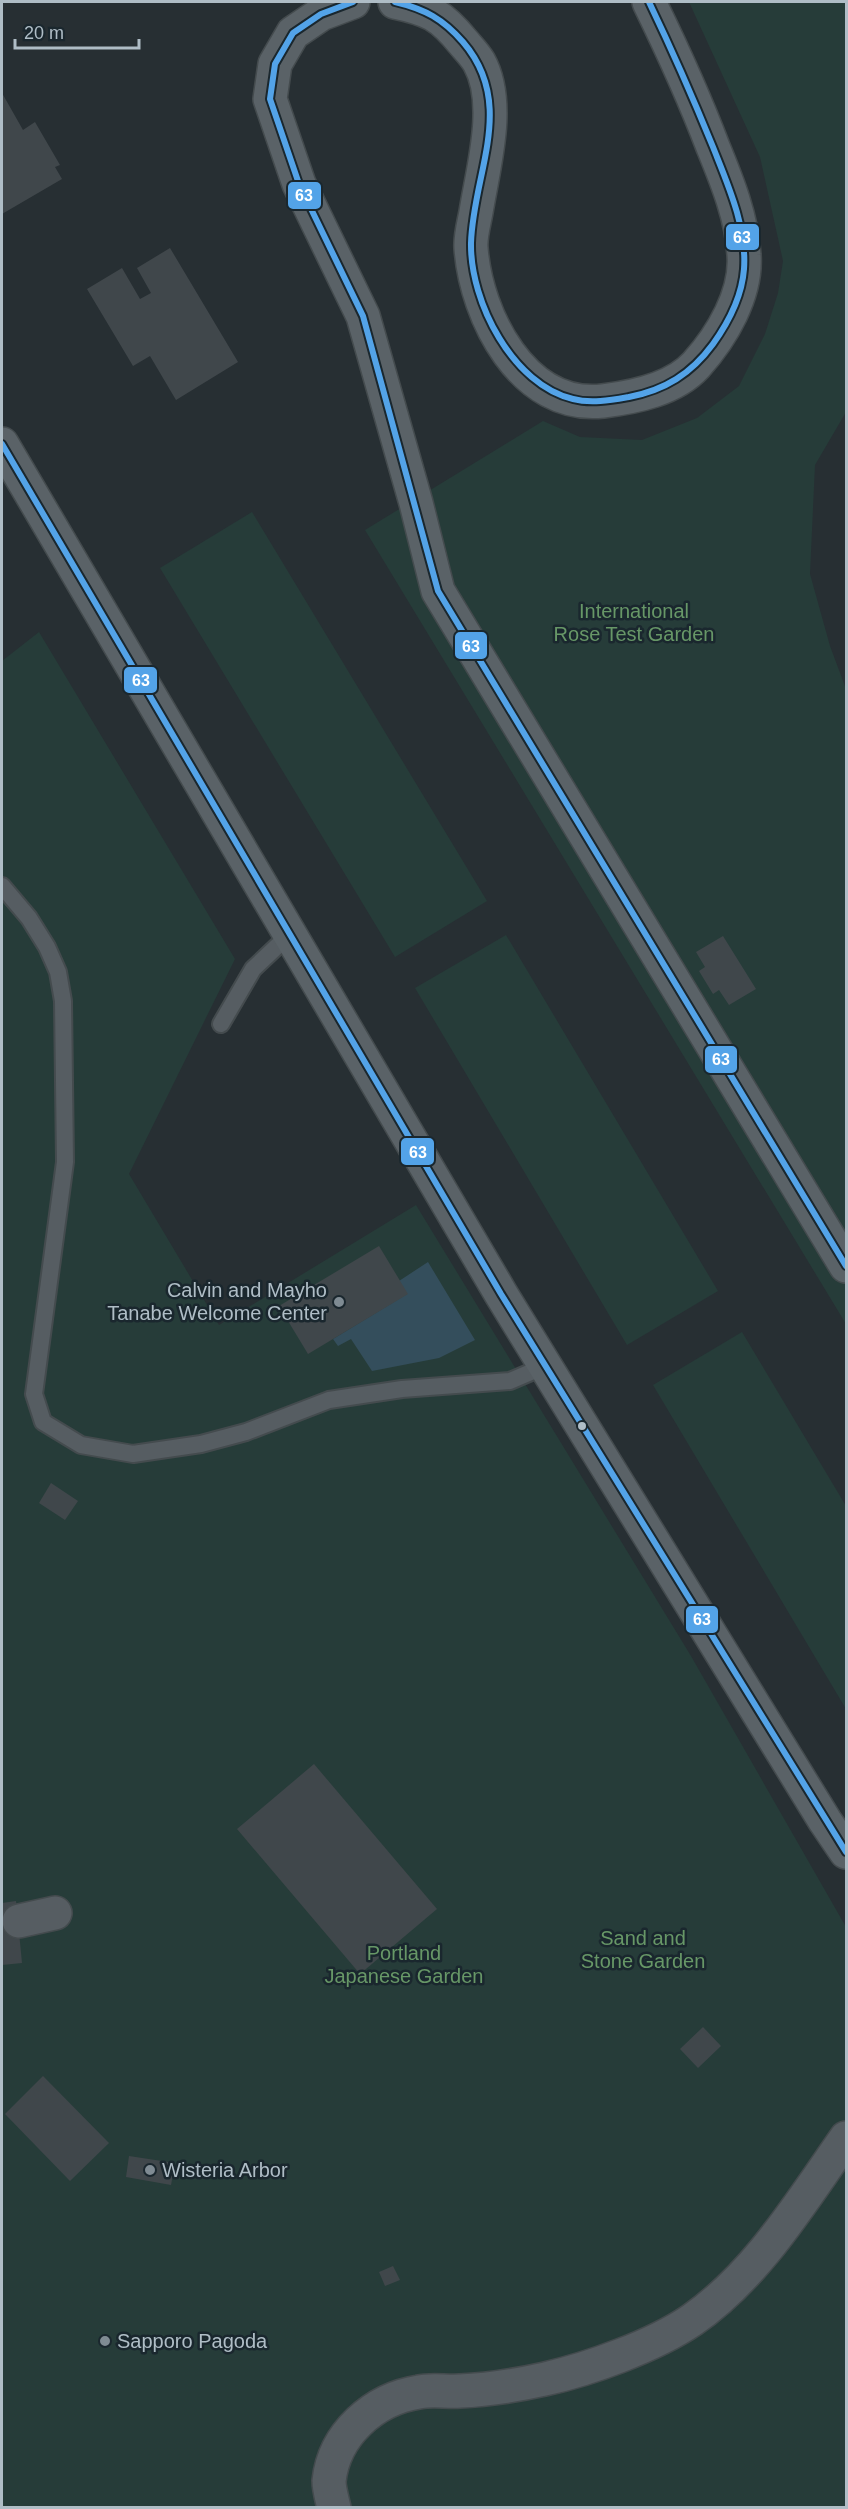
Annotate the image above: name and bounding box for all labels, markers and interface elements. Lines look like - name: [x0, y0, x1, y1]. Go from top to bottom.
- scale bar: [15, 12, 140, 50]
- text: 20 m: [24, 23, 64, 43]
- line badge: 63: [287, 181, 322, 210]
- text: 63: [295, 187, 313, 204]
- line badge: 63: [725, 223, 760, 251]
- text: 63: [733, 229, 751, 246]
- park label: International Rose Test Garden: [554, 600, 714, 645]
- line badge: 63: [454, 631, 488, 660]
- text: 63: [462, 638, 480, 655]
- line badge: 63: [123, 666, 158, 694]
- text: 63: [132, 672, 150, 689]
- line badge: 63: [704, 1045, 738, 1074]
- text: 63: [712, 1051, 730, 1068]
- line badge: 63: [400, 1137, 435, 1166]
- text: 63: [409, 1144, 427, 1161]
- place label: Calvin and Mayho Tanabe Welcome Center: [107, 1279, 327, 1324]
- marker: Calvin and Mayho Tanabe Welcome Center: [332, 1295, 346, 1309]
- unlabelled marker: [576, 1420, 588, 1432]
- line badge: 63: [685, 1605, 719, 1634]
- text: 63: [693, 1611, 711, 1628]
- park label: Sand and Stone Garden: [581, 1927, 705, 1972]
- park label: Portland Japanese Garden: [324, 1942, 484, 1987]
- place label: Wisteria Arbor: [162, 2159, 288, 2181]
- marker: Wisteria Arbor: [143, 2163, 157, 2177]
- place label: Sapporo Pagoda: [117, 2330, 268, 2352]
- marker: Sapporo Pagoda: [98, 2334, 112, 2348]

